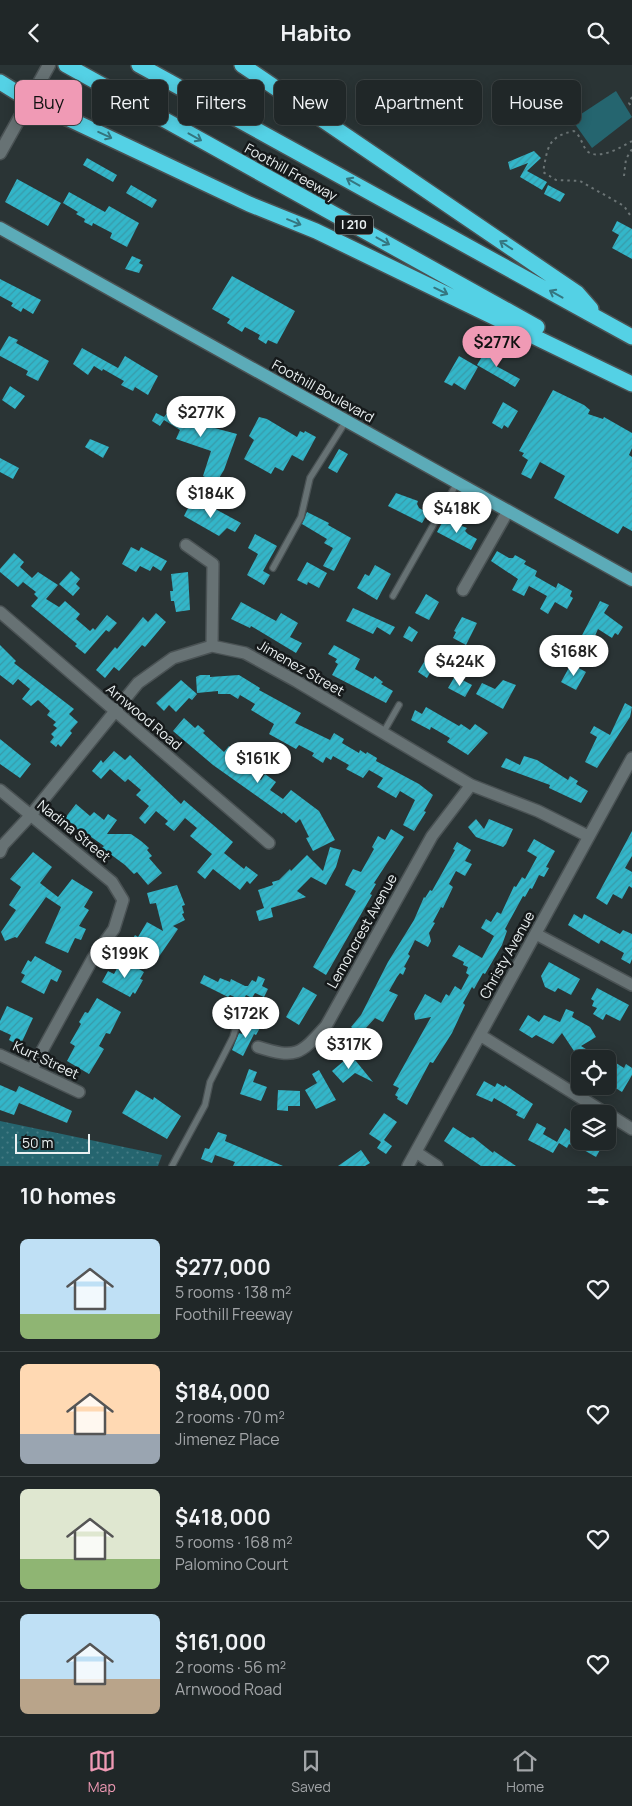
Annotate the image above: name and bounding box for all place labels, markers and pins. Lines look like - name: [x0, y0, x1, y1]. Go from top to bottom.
- pin: $277K: [462, 325, 532, 368]
- pin: $277K: [166, 395, 236, 438]
- pin: $184K: [176, 477, 246, 519]
- pin: $418K: [422, 491, 492, 534]
- pin: $168K: [539, 635, 609, 677]
- pin: $424K: [425, 645, 495, 687]
- pin: $161K: [223, 741, 293, 784]
- pin: $199K: [90, 937, 160, 979]
- pin: $172K: [211, 997, 281, 1039]
- pin: $317K: [314, 1027, 384, 1070]

